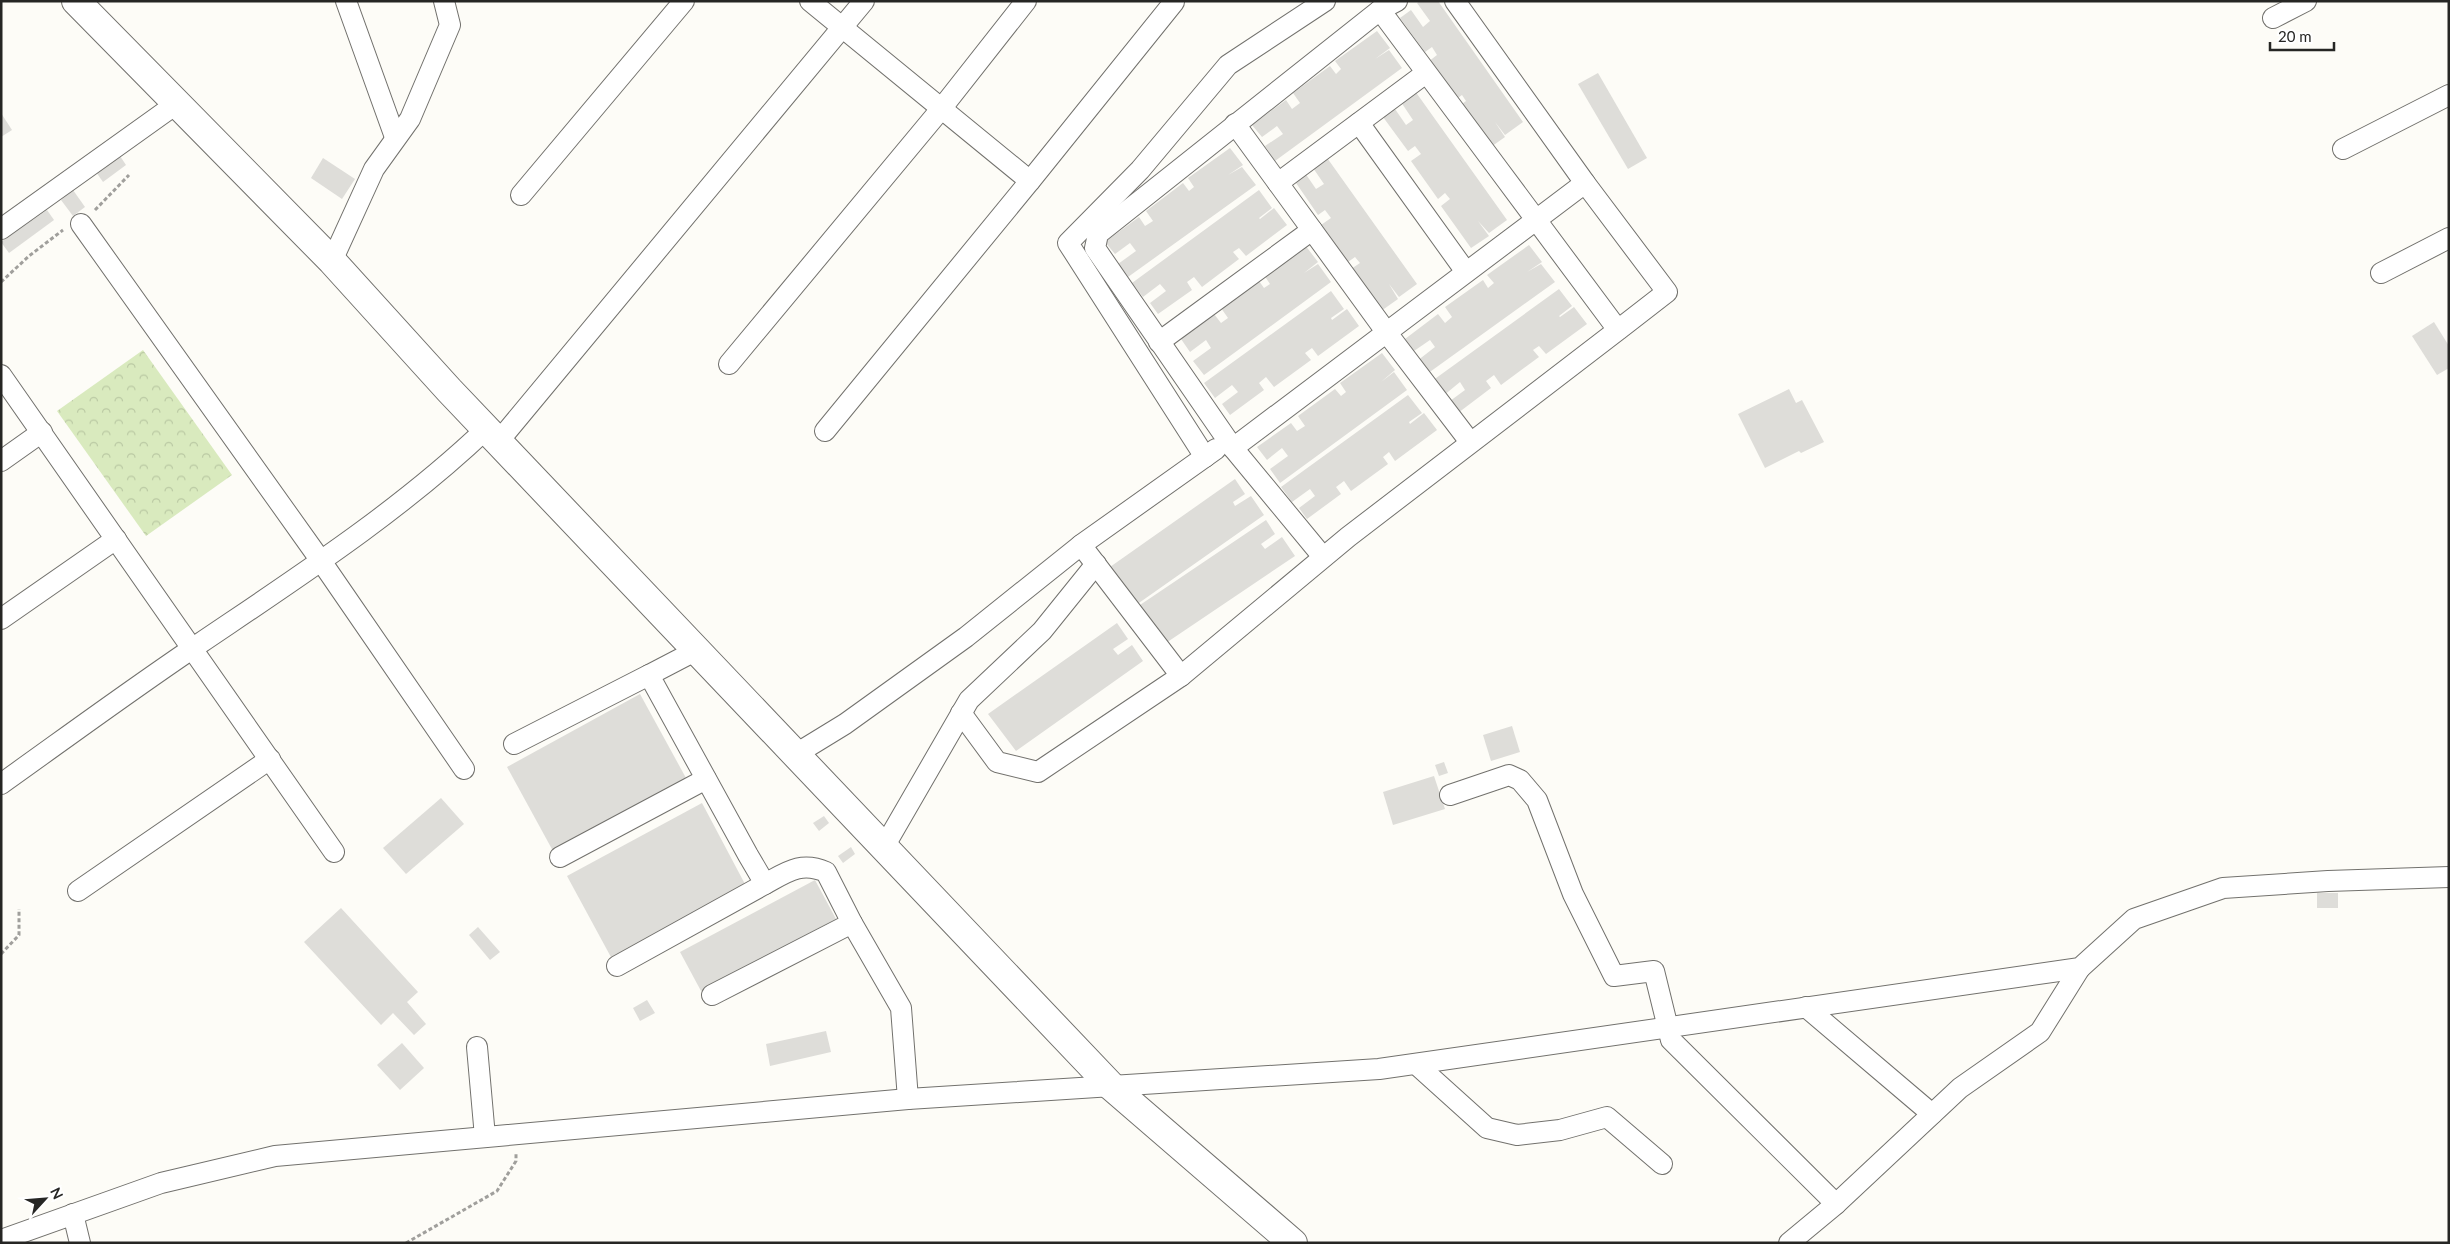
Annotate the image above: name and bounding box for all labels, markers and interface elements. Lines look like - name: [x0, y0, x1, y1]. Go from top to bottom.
- scale bar: [2270, 20, 2334, 52]
- text: 20 m: [2278, 27, 2312, 45]
- north arrow: [20, 1174, 70, 1224]
- text: N: [47, 1185, 67, 1202]

